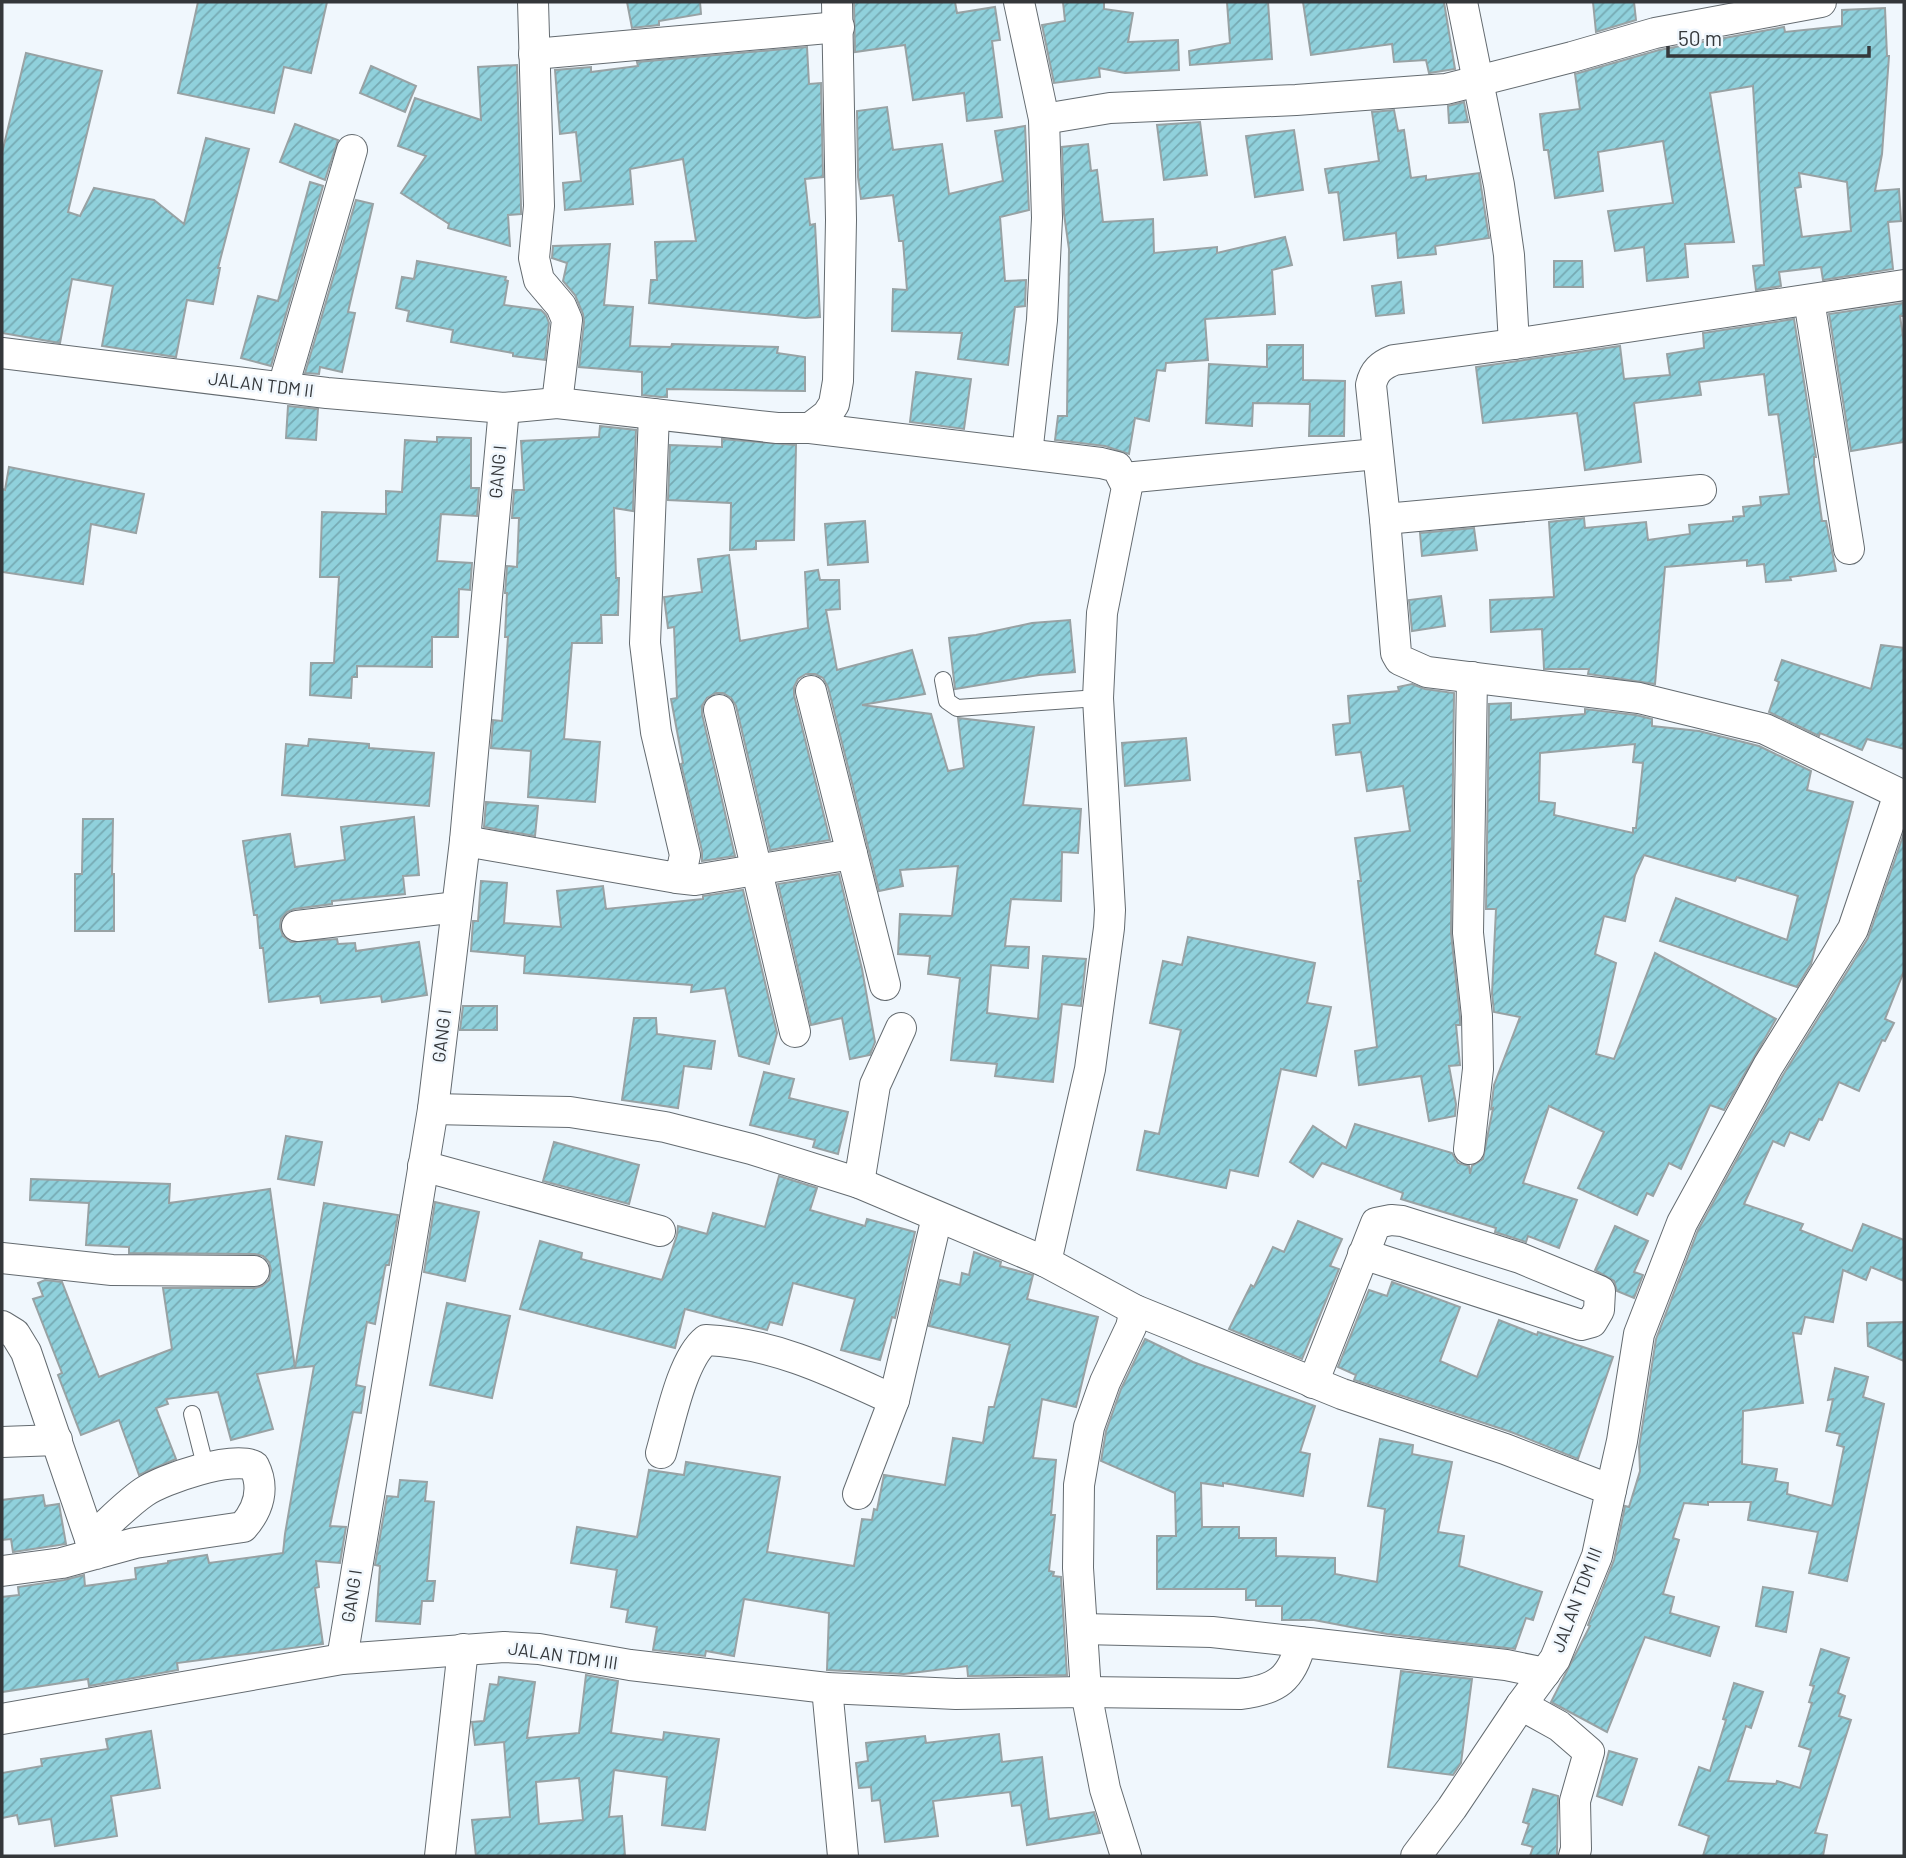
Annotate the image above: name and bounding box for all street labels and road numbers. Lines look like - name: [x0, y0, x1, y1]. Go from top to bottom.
- street label: JALAN TDM II: [207, 367, 315, 401]
- street label: GANG I: [484, 444, 510, 499]
- street label: GANG I: [427, 1008, 455, 1064]
- street label: JALAN TDM III: [1546, 1544, 1606, 1655]
- street label: GANG I: [336, 1568, 366, 1624]
- street label: JALAN TDM III: [507, 1636, 619, 1674]

